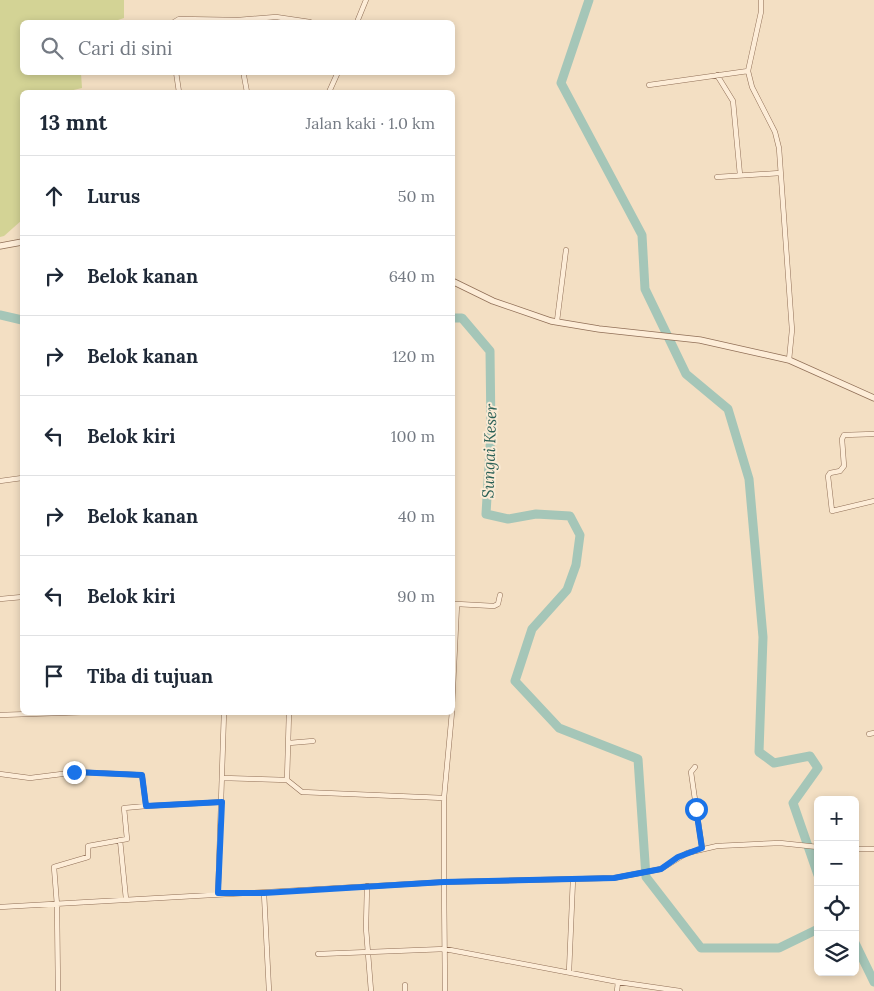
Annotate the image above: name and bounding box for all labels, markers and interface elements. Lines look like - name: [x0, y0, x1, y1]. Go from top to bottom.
- search box: [20, 20, 455, 75]
- icon: search: [38, 34, 66, 62]
- text: Cari di sini: [78, 36, 172, 60]
- text: 13 mnt: [40, 109, 107, 136]
- text: Jalan kaki · 1.0 km: [306, 113, 435, 133]
- icon: ahead: [40, 182, 68, 210]
- text: Lurus: [87, 184, 140, 208]
- text: 50 m: [398, 186, 435, 206]
- icon: right: [40, 262, 68, 290]
- text: Belok kanan: [87, 264, 198, 288]
- text: 640 m: [389, 266, 435, 286]
- icon: right: [40, 342, 68, 370]
- text: Belok kanan: [87, 344, 198, 368]
- text: 120 m: [392, 346, 435, 366]
- water label: Sungai Keser: [477, 403, 501, 499]
- icon: left: [40, 422, 68, 450]
- text: Belok kiri: [87, 424, 176, 448]
- text: 100 m: [391, 426, 435, 446]
- icon: right: [40, 502, 68, 530]
- text: Belok kanan: [87, 504, 198, 528]
- text: 40 m: [398, 506, 435, 526]
- icon: left: [40, 582, 68, 610]
- text: Belok kiri: [87, 584, 176, 608]
- text: 90 m: [397, 586, 435, 606]
- icon: arrive: [40, 662, 68, 690]
- text: Tiba di tujuan: [87, 664, 213, 688]
- route end: [63, 761, 86, 784]
- map controls: [814, 796, 859, 976]
- button: +: [814, 796, 859, 841]
- route start: [685, 798, 708, 821]
- button: −: [814, 841, 859, 886]
- button: locate: [814, 886, 859, 931]
- button: layers: [814, 931, 859, 976]

